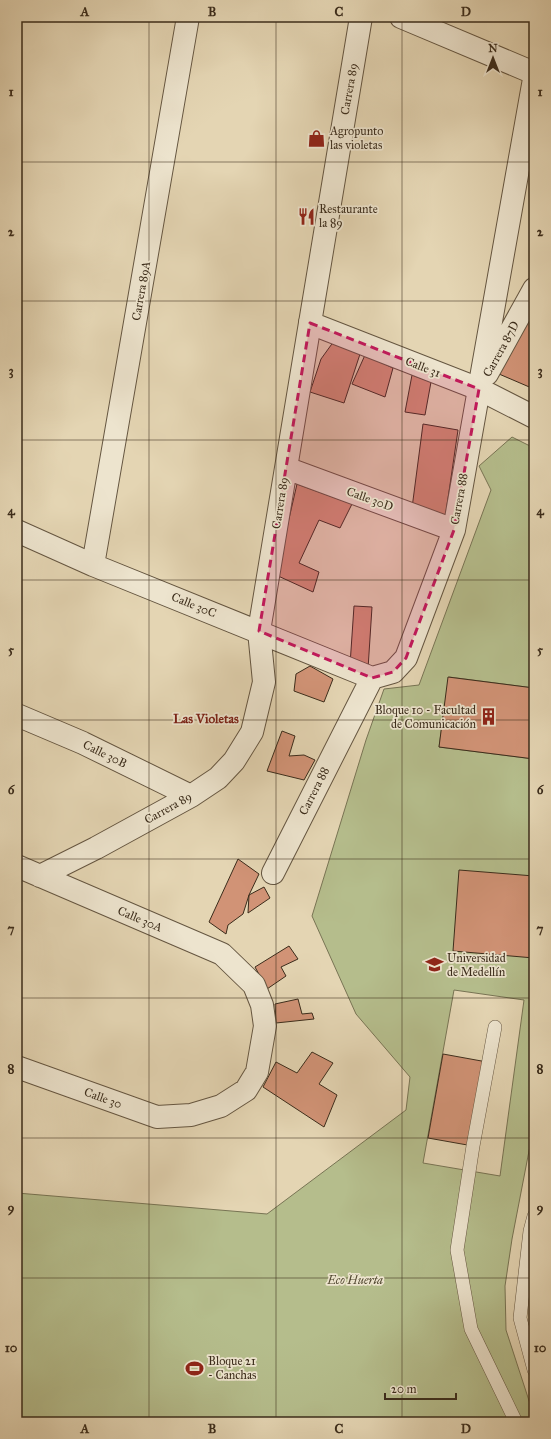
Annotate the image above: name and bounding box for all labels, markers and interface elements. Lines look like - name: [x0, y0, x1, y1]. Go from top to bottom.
- text: A: [80, 4, 90, 20]
- text: B: [208, 4, 217, 20]
- text: C: [335, 4, 344, 20]
- text: D: [461, 4, 471, 20]
- north arrow: [473, 38, 513, 78]
- text: N: [488, 42, 498, 55]
- street label: Carrera 89: [338, 62, 360, 116]
- text: 1: [8, 84, 14, 100]
- text: 1: [537, 84, 543, 100]
- place label: Agropunto las violetas: [329, 124, 383, 152]
- shop icon: Agropunto las violetas: [307, 128, 327, 148]
- place label: Restaurante la 89: [319, 202, 378, 230]
- restaurant icon: Restaurante la 89: [296, 206, 316, 226]
- text: 2: [8, 224, 15, 240]
- text: 2: [537, 224, 544, 240]
- street label: Carrera 89A: [129, 260, 153, 322]
- street label: Carrera 87D: [480, 319, 522, 379]
- street label: Calle 31: [403, 354, 443, 380]
- text: 3: [8, 363, 14, 379]
- text: 3: [537, 363, 543, 379]
- street label: Carrera 88: [448, 472, 470, 526]
- street label: Carrera 89: [269, 476, 291, 530]
- street label: Calle 30D: [345, 484, 395, 514]
- text: 4: [7, 503, 15, 519]
- text: 4: [536, 503, 544, 519]
- street label: Calle 30C: [169, 590, 219, 620]
- text: 5: [8, 642, 15, 658]
- text: 5: [537, 642, 544, 658]
- place label: Bloque 10 - Facultad de Comunicación: [375, 703, 477, 731]
- building icon: Bloque 10 - Facultad de Comunicación: [479, 707, 499, 727]
- district label: Las Violetas: [173, 711, 239, 727]
- street label: Calle 30B: [81, 737, 129, 771]
- street label: Carrera 88: [296, 765, 332, 817]
- text: 6: [8, 782, 16, 798]
- text: 6: [537, 782, 545, 798]
- street label: Carrera 89: [142, 789, 194, 827]
- street label: Calle 30A: [116, 903, 164, 935]
- text: 7: [8, 921, 15, 937]
- text: 7: [537, 921, 544, 937]
- place label: Universidad de Medellín: [447, 951, 506, 979]
- school or university icon: Universidad de Medellín: [424, 955, 444, 975]
- text: 8: [8, 1061, 15, 1077]
- text: 8: [537, 1061, 544, 1077]
- street label: Calle 30: [82, 1085, 124, 1111]
- text: 9: [8, 1200, 15, 1216]
- text: 9: [537, 1200, 544, 1216]
- park label: Eco Huerta: [326, 1273, 383, 1287]
- text: 10: [5, 1340, 18, 1356]
- text: 10: [534, 1340, 547, 1356]
- place label: Bloque 21 - Canchas: [208, 1354, 256, 1382]
- sports icon: Bloque 21 - Canchas: [185, 1358, 205, 1378]
- scale bar: [385, 1375, 456, 1401]
- text: 20 m: [391, 1382, 417, 1396]
- text: A: [80, 1421, 90, 1437]
- text: B: [208, 1421, 217, 1437]
- text: C: [335, 1421, 344, 1437]
- text: D: [461, 1421, 471, 1437]

